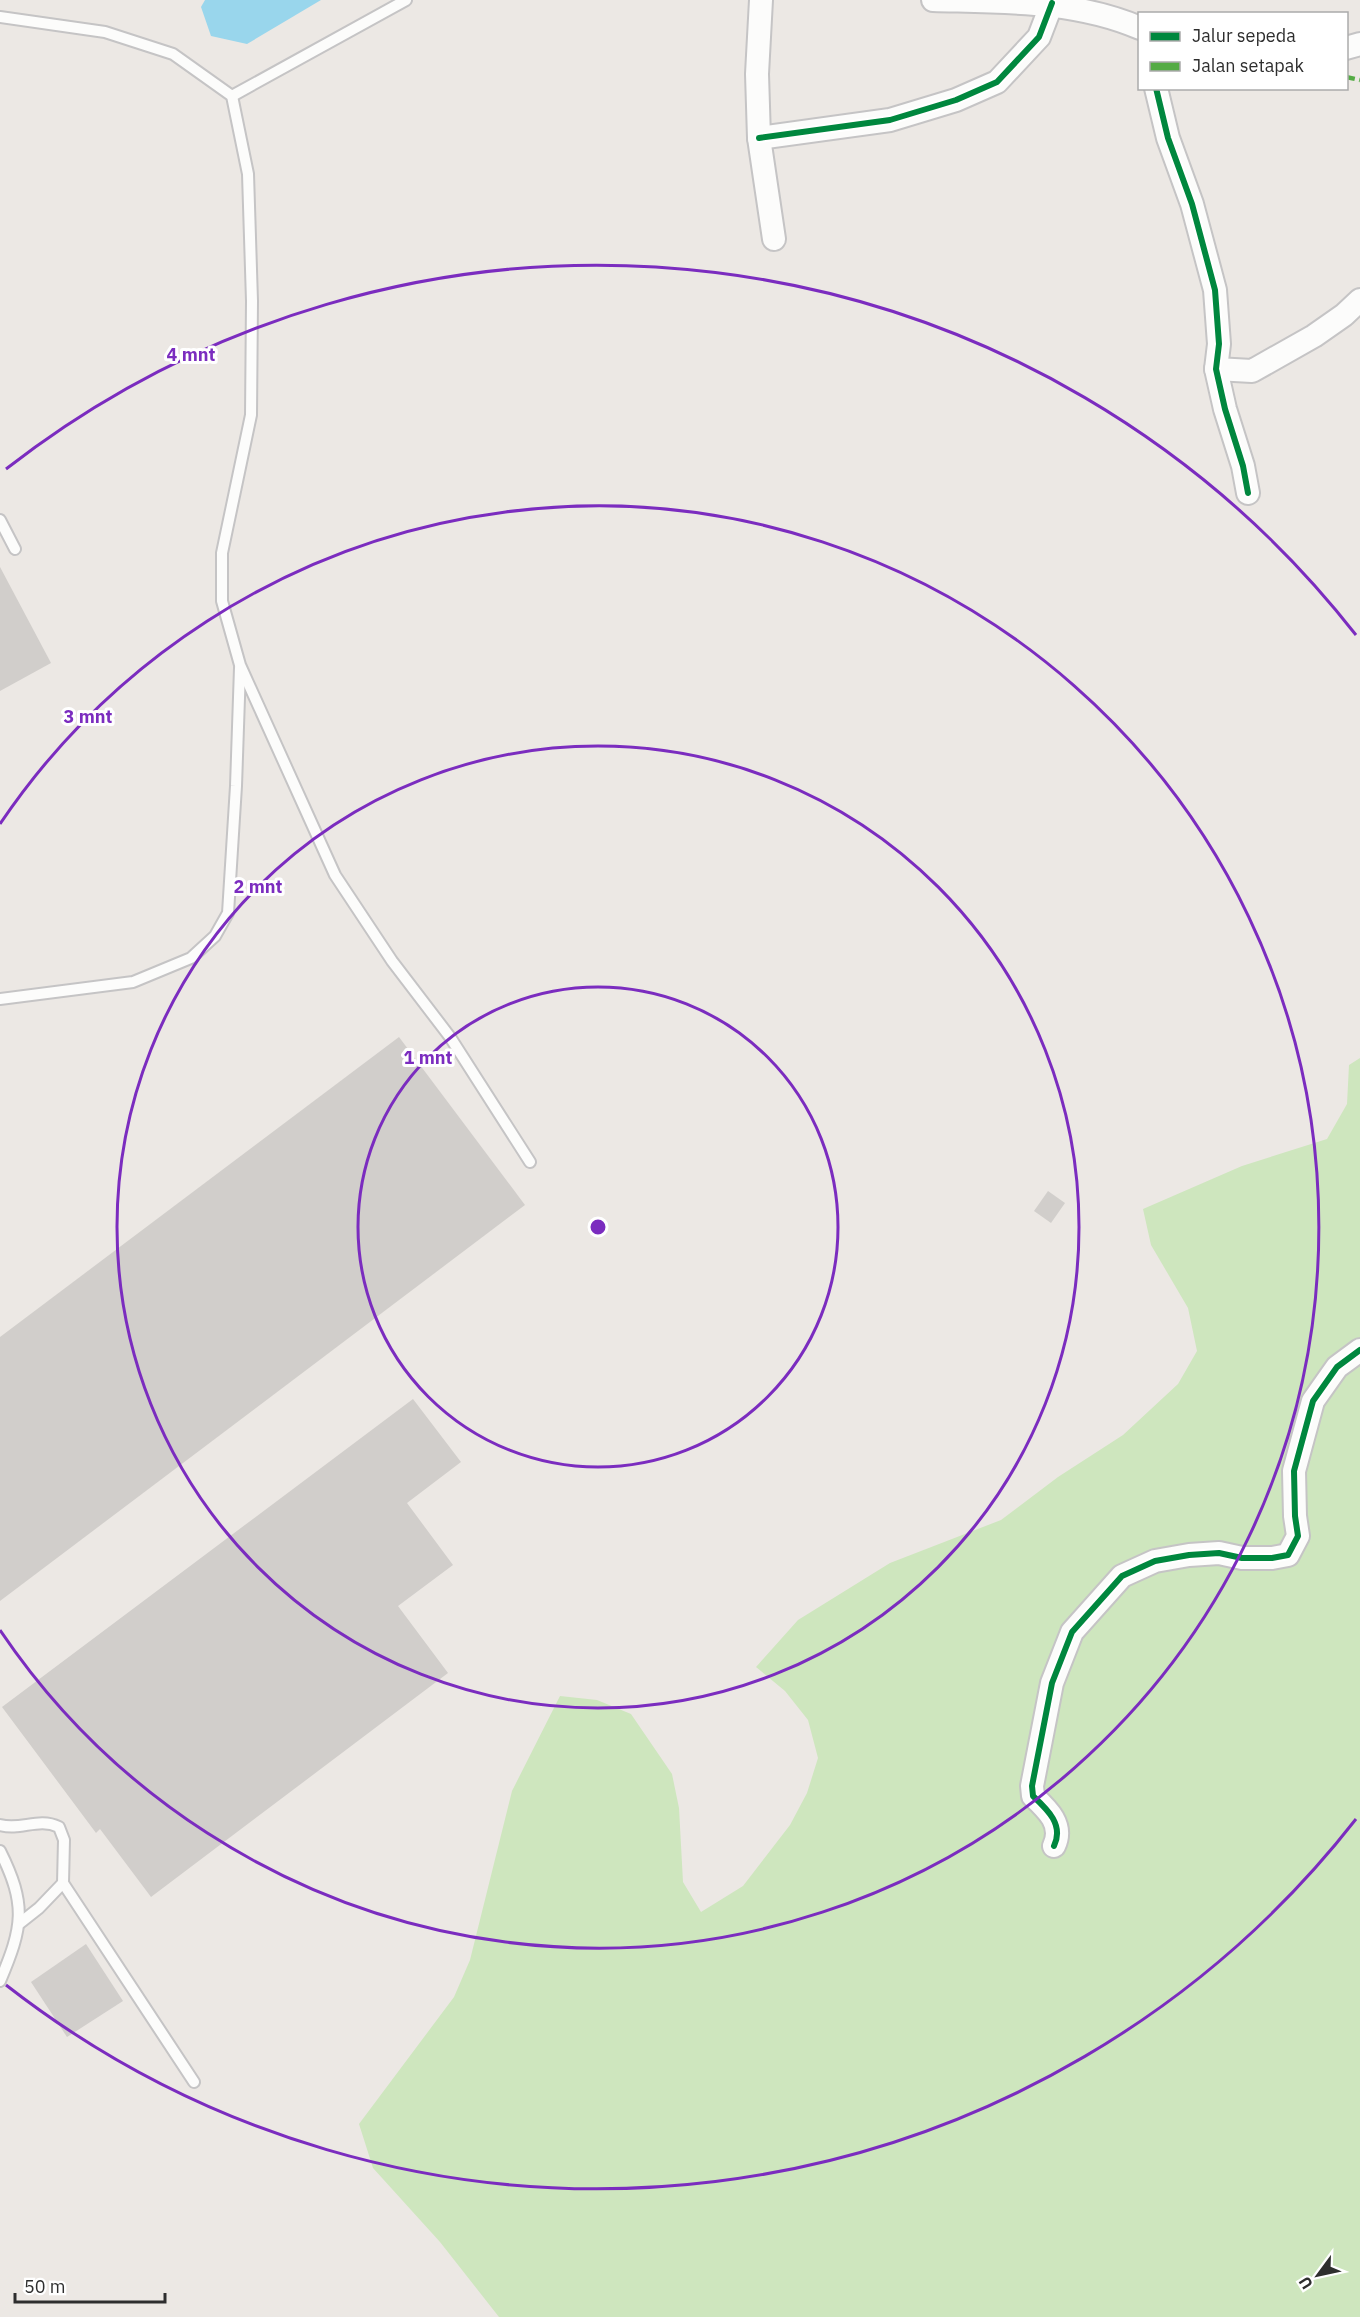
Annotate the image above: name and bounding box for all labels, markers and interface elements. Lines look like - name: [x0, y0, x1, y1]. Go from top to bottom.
- legend: [1138, 12, 1348, 90]
- text: Jalur sepeda: [1192, 24, 1296, 47]
- text: Jalan setapak: [1192, 54, 1304, 77]
- text: 4 mnt: [167, 343, 215, 366]
- text: 3 mnt: [64, 705, 112, 728]
- text: 2 mnt: [234, 875, 282, 898]
- text: 1 mnt: [404, 1046, 452, 1069]
- centre of rings: [588, 1217, 608, 1237]
- north arrow: [1288, 2245, 1348, 2305]
- scale bar: [15, 2266, 165, 2304]
- text: U: [1294, 2273, 1317, 2293]
- text: 50 m: [24, 2275, 66, 2298]

